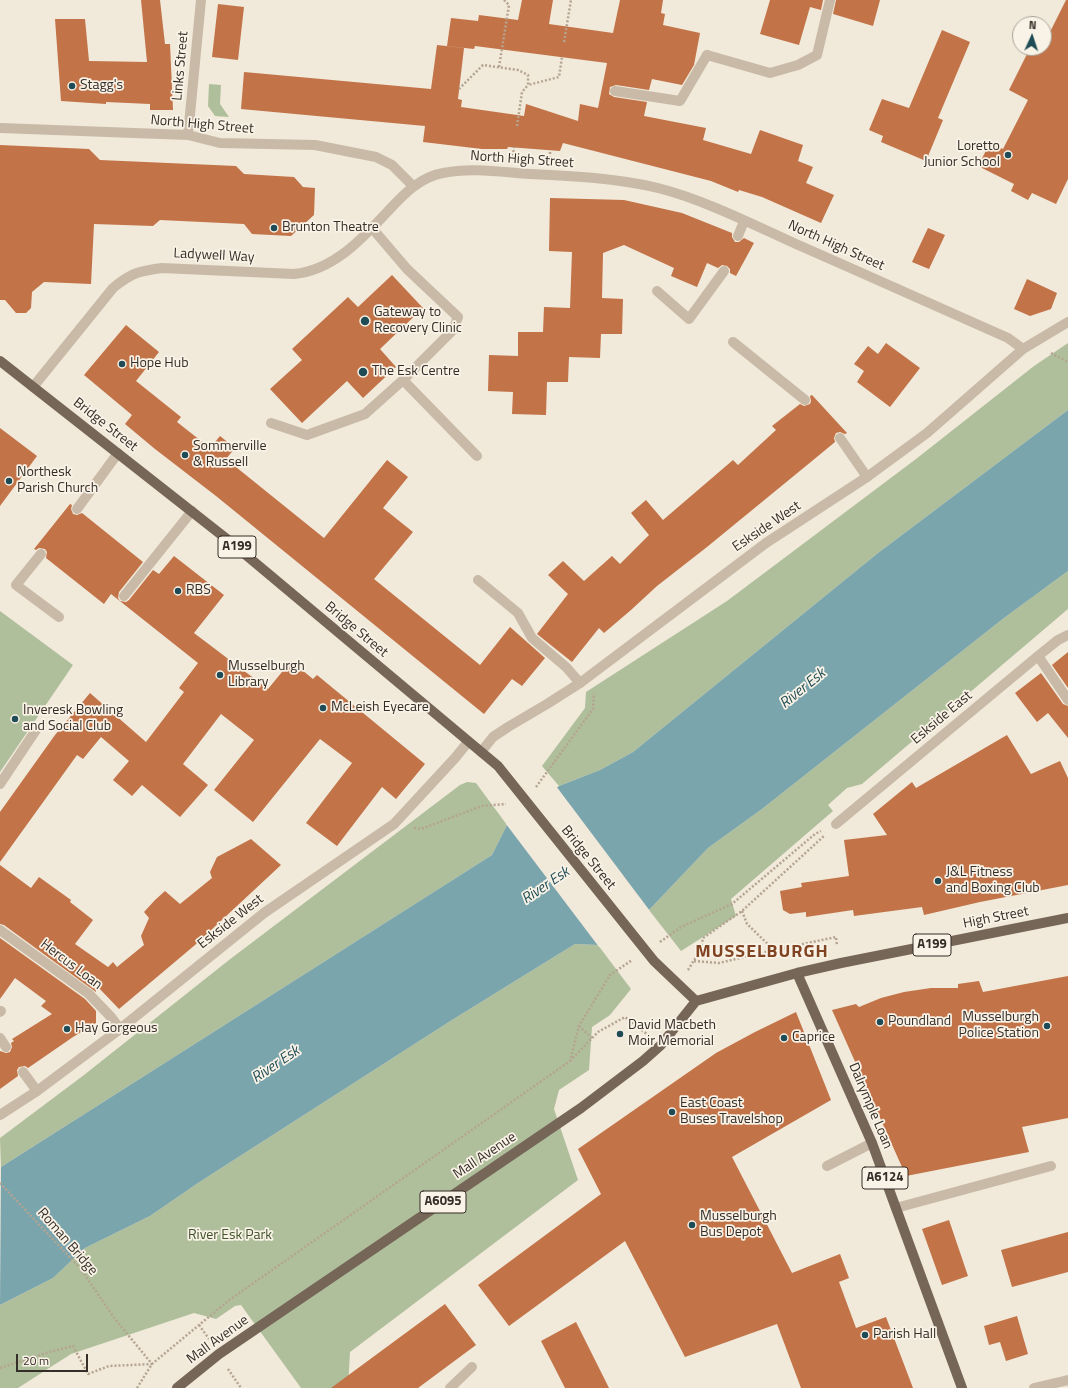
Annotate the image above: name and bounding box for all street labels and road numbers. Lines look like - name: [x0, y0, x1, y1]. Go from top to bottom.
- street label: Links Street: [170, 31, 192, 101]
- street label: North High Street: [150, 112, 254, 138]
- street label: North High Street: [470, 148, 574, 172]
- street label: North High Street: [785, 217, 887, 275]
- street label: Ladywell Way: [173, 245, 255, 267]
- street label: Bridge Street: [69, 395, 141, 455]
- street label: Eskside West: [730, 498, 804, 556]
- road number: A199: [218, 536, 256, 558]
- street label: Bridge Street: [321, 599, 391, 661]
- street label: Eskside East: [908, 688, 976, 748]
- street label: Bridge Street: [557, 823, 619, 893]
- street label: Eskside West: [195, 891, 267, 953]
- street label: High Street: [962, 903, 1030, 933]
- road number: A199: [913, 934, 951, 956]
- street label: Hercus Loan: [37, 936, 105, 994]
- street label: Dalrymple Loan: [844, 1060, 896, 1152]
- street label: Mall Avenue: [450, 1129, 520, 1183]
- road number: A6124: [862, 1167, 908, 1189]
- road number: A6095: [420, 1191, 466, 1213]
- street label: Roman Bridge: [33, 1205, 101, 1279]
- street label: Mall Avenue: [184, 1312, 252, 1368]

